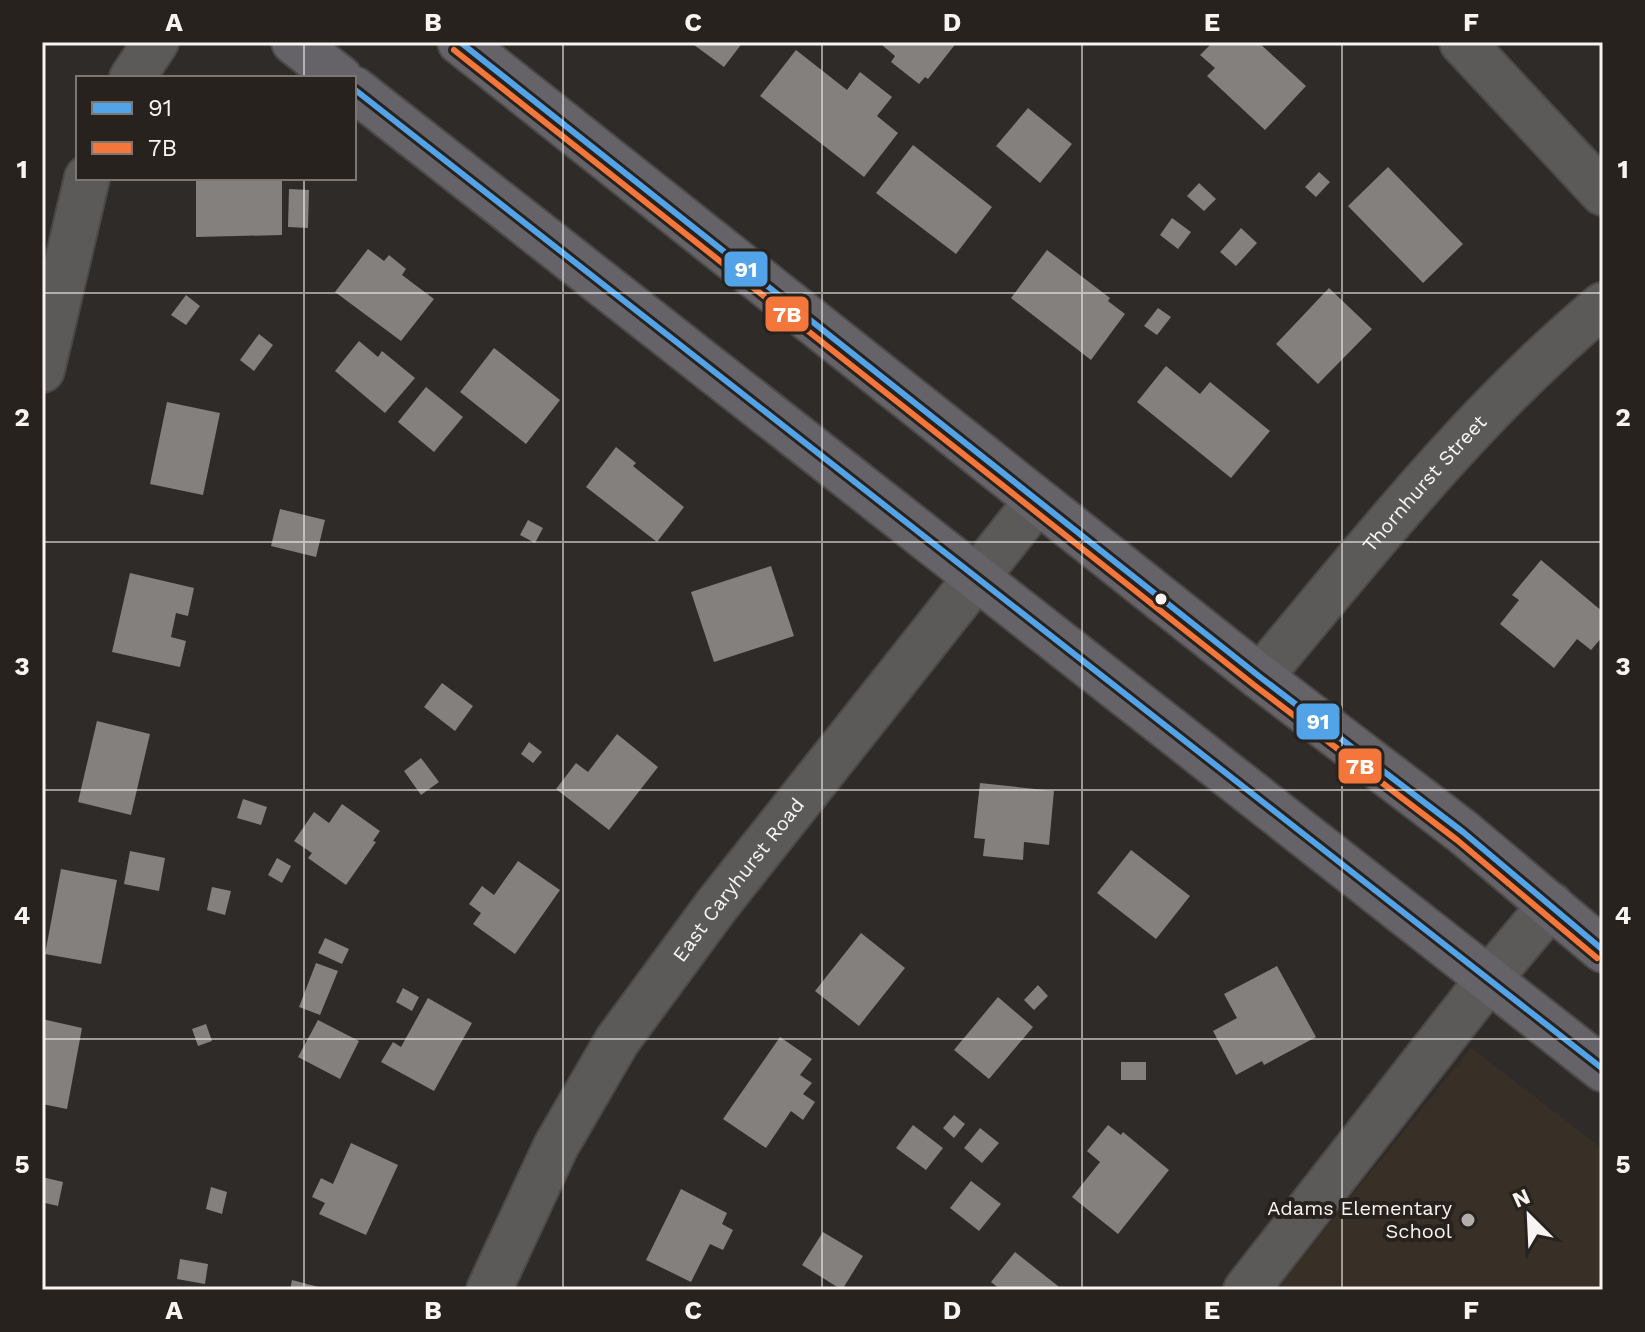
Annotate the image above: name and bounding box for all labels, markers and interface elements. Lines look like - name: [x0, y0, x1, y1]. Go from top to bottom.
- text: A: [165, 7, 183, 37]
- text: B: [424, 7, 442, 37]
- text: C: [684, 7, 702, 37]
- text: D: [943, 7, 961, 37]
- text: E: [1204, 7, 1220, 37]
- text: F: [1463, 7, 1479, 37]
- legend: [76, 76, 356, 180]
- text: 91: [148, 94, 172, 122]
- text: 7B: [148, 134, 177, 162]
- text: 1: [16, 154, 28, 184]
- text: 1: [1617, 154, 1629, 184]
- line badge: 91: [723, 250, 769, 288]
- text: 91: [734, 257, 758, 282]
- line badge: 7B: [764, 295, 810, 333]
- text: 7B: [773, 302, 801, 327]
- text: 2: [14, 402, 30, 432]
- text: 2: [1615, 402, 1631, 432]
- street label: Thornhurst Street: [1357, 409, 1492, 557]
- unlabelled marker: [1153, 591, 1169, 607]
- text: 3: [14, 651, 30, 681]
- text: 3: [1615, 651, 1631, 681]
- line badge: 91: [1295, 702, 1341, 741]
- text: 91: [1306, 709, 1330, 734]
- line badge: 7B: [1337, 747, 1383, 785]
- text: 7B: [1346, 754, 1374, 779]
- street label: East Caryhurst Road: [667, 793, 809, 966]
- text: 4: [14, 900, 31, 930]
- text: 4: [1615, 900, 1632, 930]
- text: 5: [14, 1149, 30, 1179]
- text: 5: [1615, 1149, 1631, 1179]
- north arrow: [1489, 1176, 1569, 1256]
- text: N: [1509, 1183, 1534, 1213]
- place label: Adams Elementary School: [1267, 1196, 1453, 1243]
- marker: Adams Elementary School: [1459, 1211, 1477, 1229]
- text: A: [165, 1295, 183, 1325]
- text: B: [424, 1295, 442, 1325]
- text: C: [684, 1295, 702, 1325]
- text: D: [943, 1295, 961, 1325]
- text: E: [1204, 1295, 1220, 1325]
- text: F: [1463, 1295, 1479, 1325]

